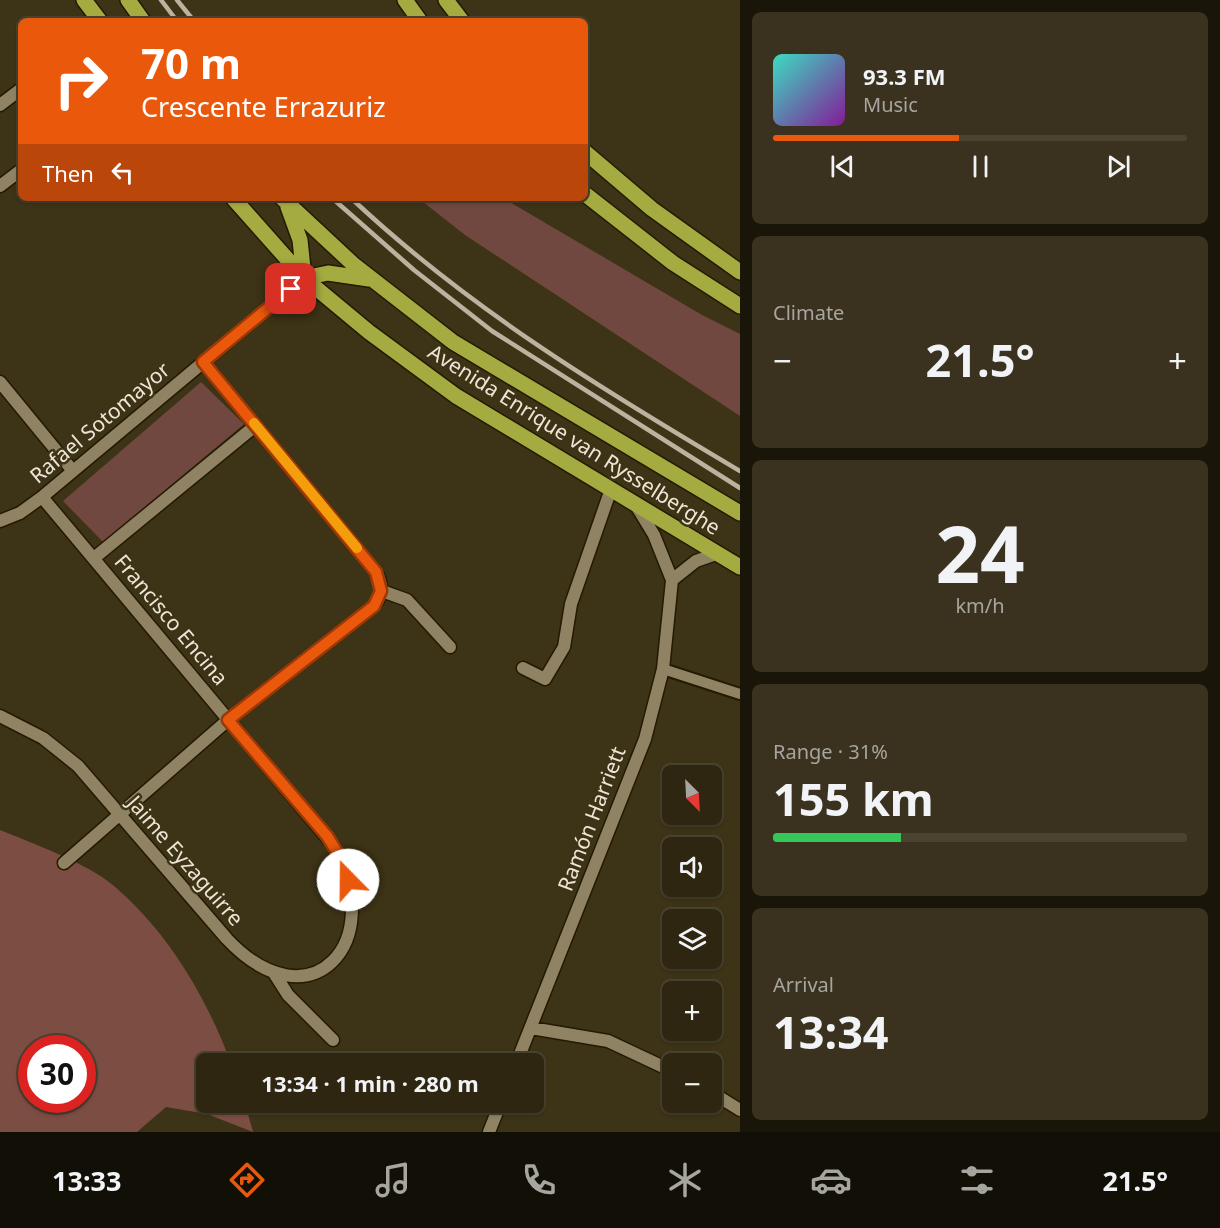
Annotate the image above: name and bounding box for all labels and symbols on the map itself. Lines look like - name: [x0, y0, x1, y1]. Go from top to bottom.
- pin: [265, 263, 316, 314]
- street label: Avenida Enrique van Rysselberghe: [423, 337, 726, 541]
- street label: Rafael Sotomayor: [23, 355, 175, 489]
- street label: Francisco Encina: [109, 548, 235, 691]
- street label: Ramón Harriett: [551, 742, 632, 895]
- north arrow: [662, 765, 722, 825]
- street label: Jaime Eyzaguirre: [120, 788, 250, 931]
- position arrow: [316, 848, 380, 912]
- speed limit sign: 30: [18, 1035, 96, 1113]

